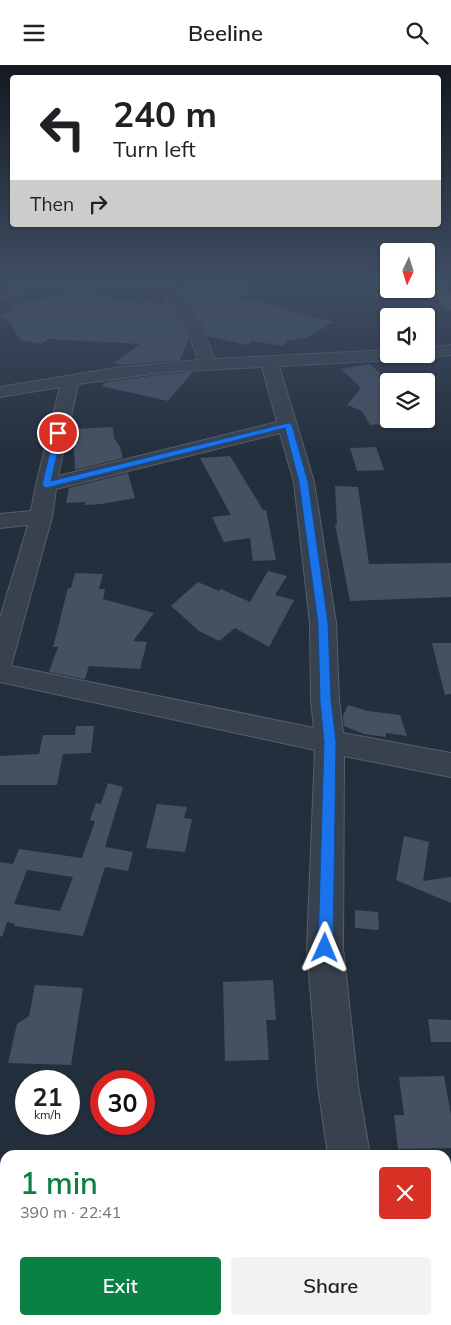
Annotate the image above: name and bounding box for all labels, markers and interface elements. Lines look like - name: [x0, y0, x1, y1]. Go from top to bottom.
- icon: menu: [20, 19, 48, 47]
- text: Beeline: [188, 19, 263, 47]
- icon: search: [403, 19, 431, 47]
- text: 240 m: [113, 92, 217, 136]
- icon: left: [30, 95, 95, 160]
- text: Turn left: [113, 135, 196, 163]
- icon: right: [84, 190, 112, 218]
- text: Then: [30, 192, 74, 216]
- north arrow: [380, 243, 435, 297]
- map controls: [380, 243, 435, 428]
- button: sound: [380, 308, 435, 363]
- button: layers: [380, 373, 435, 428]
- pin: [37, 412, 79, 454]
- icon: arrive: [44, 419, 72, 447]
- position arrow: [298, 921, 350, 973]
- speed limit sign: 30: [90, 1070, 155, 1135]
- text: 21: [32, 1081, 63, 1112]
- text: km/h: [34, 1107, 61, 1122]
- text: 1 min: [20, 1164, 98, 1202]
- button: close: [379, 1167, 431, 1219]
- text: 390 m · 22:41: [20, 1202, 121, 1222]
- button: Exit: [20, 1257, 221, 1315]
- button: Share: [231, 1257, 431, 1315]

